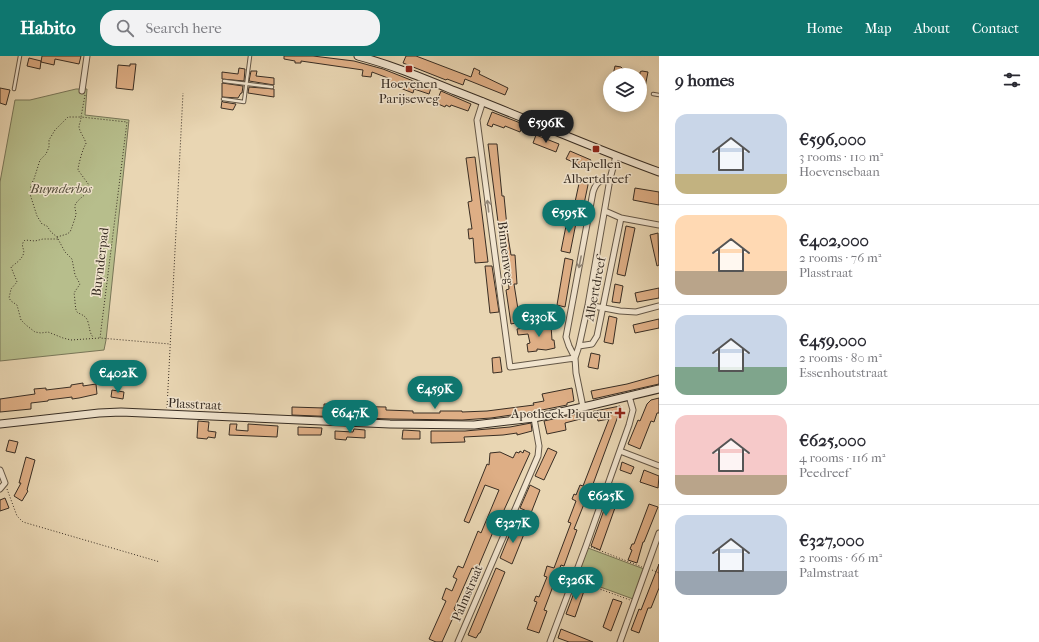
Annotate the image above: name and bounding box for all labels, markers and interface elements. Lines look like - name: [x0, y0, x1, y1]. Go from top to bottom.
- search box: [100, 10, 380, 46]
- text: Habito: [20, 17, 76, 39]
- icon: search: [114, 17, 136, 39]
- text: Search here: [146, 19, 222, 37]
- text: Home: [806, 20, 843, 37]
- text: Map: [865, 20, 892, 37]
- text: About: [914, 20, 950, 37]
- text: Contact: [972, 20, 1019, 37]
- marker: Hoevenen Parijseweg: [404, 64, 414, 74]
- map controls: [603, 68, 647, 112]
- button: layers: [603, 68, 647, 112]
- icon: filters: [1001, 69, 1023, 91]
- text: 9 homes: [675, 70, 734, 90]
- place label: Hoevenen Parijseweg: [379, 76, 440, 106]
- pin: €596K: [518, 110, 574, 144]
- text: €596K: [528, 115, 564, 130]
- text: €596,000: [799, 129, 866, 149]
- icon: home: [707, 130, 755, 178]
- marker: Kapellen Albertdreef: [591, 144, 601, 154]
- text: 3 rooms · 110 m²: [799, 149, 883, 164]
- place label: Kapellen Albertdreef: [562, 156, 631, 186]
- text: Hoevensebaan: [799, 164, 880, 179]
- park label: Buynderbos: [29, 181, 93, 196]
- one-way arrow: [484, 200, 492, 213]
- pin: €595K: [541, 200, 597, 234]
- text: €595K: [551, 205, 587, 220]
- street label: Binnenweg: [495, 220, 517, 287]
- street label: Buynderpad: [88, 226, 112, 297]
- text: €402,000: [799, 230, 869, 250]
- icon: home: [707, 231, 755, 279]
- text: 2 rooms · 76 m²: [799, 250, 881, 265]
- street label: Albertdreef: [581, 253, 609, 323]
- one-way arrow: [576, 255, 584, 268]
- text: Plasstraat: [799, 265, 853, 280]
- pin: €330K: [511, 304, 567, 338]
- text: €330K: [521, 309, 557, 324]
- text: €459,000: [799, 330, 867, 350]
- icon: home: [707, 331, 755, 379]
- text: 2 rooms · 80 m²: [799, 350, 882, 365]
- pin: €402K: [90, 360, 146, 394]
- text: €402K: [99, 365, 137, 380]
- text: Essenhoutstraat: [799, 365, 888, 380]
- pin: €459K: [407, 376, 463, 410]
- text: €459K: [417, 381, 453, 396]
- street label: Plasstraat: [168, 395, 223, 413]
- pin: €647K: [322, 400, 378, 434]
- text: €647K: [331, 405, 369, 420]
- place label: Apotheek Piqueur: [510, 406, 612, 421]
- marker: Apotheek Piqueur: [615, 408, 625, 418]
- text: €625,000: [799, 430, 866, 450]
- icon: home: [707, 431, 755, 479]
- text: 4 rooms · 116 m²: [799, 450, 885, 465]
- text: Peedreef: [799, 465, 849, 480]
- pin: €625K: [578, 483, 634, 517]
- text: €625K: [588, 488, 624, 503]
- pin: €327K: [485, 510, 541, 544]
- text: €327K: [495, 515, 531, 530]
- text: €327,000: [799, 530, 864, 550]
- icon: home: [707, 531, 755, 579]
- text: 2 rooms · 66 m²: [799, 550, 882, 565]
- street label: Palmstraat: [448, 562, 486, 623]
- text: Palmstraat: [799, 565, 859, 580]
- pin: €326K: [548, 567, 604, 601]
- text: €326K: [558, 572, 594, 587]

